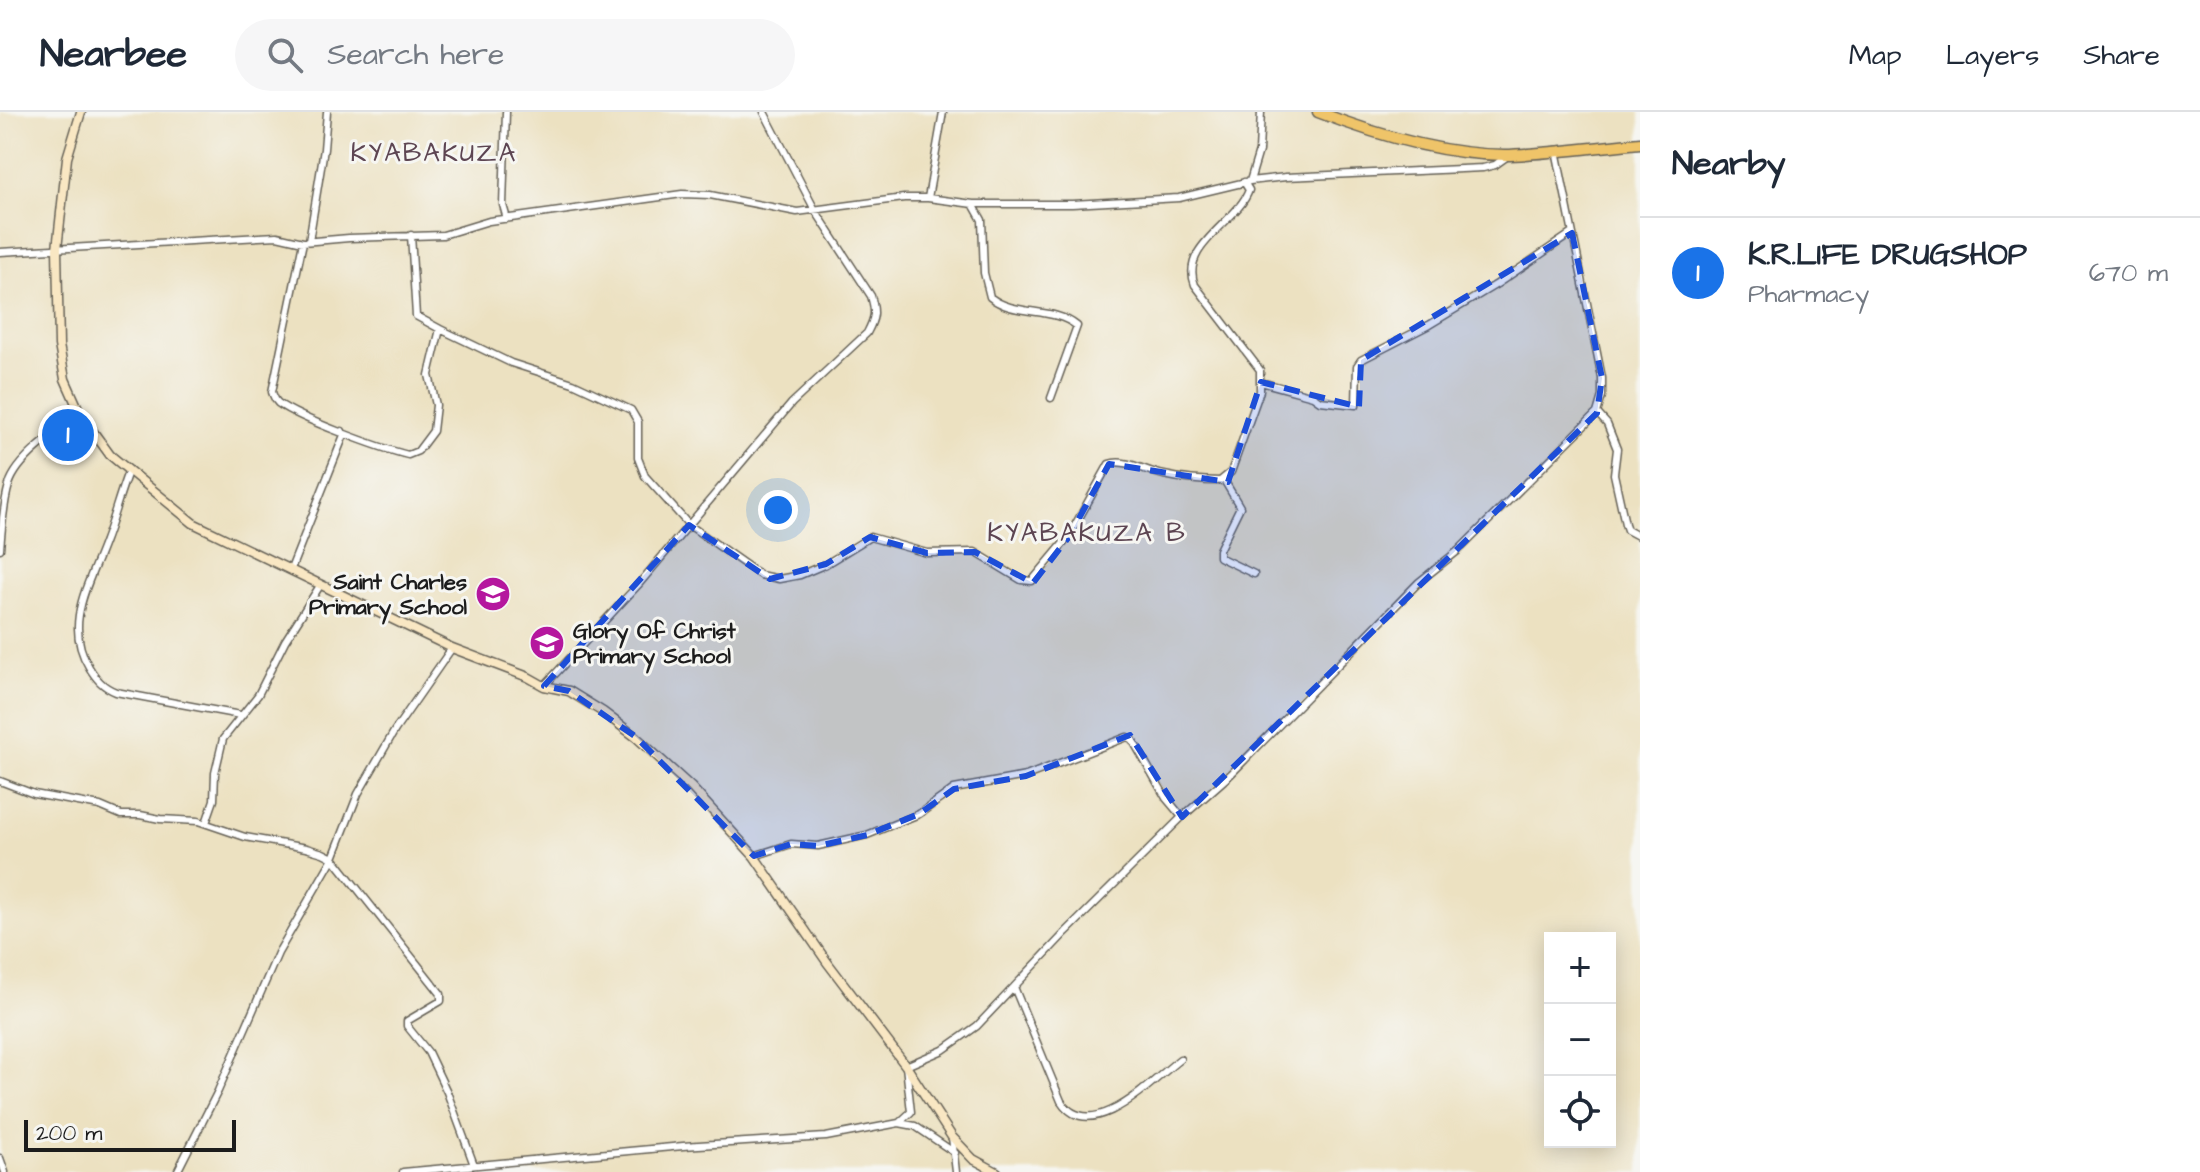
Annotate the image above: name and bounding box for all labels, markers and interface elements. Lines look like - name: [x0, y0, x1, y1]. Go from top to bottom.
- search box: [235, 19, 795, 91]
- text: Nearbee: [40, 29, 187, 81]
- icon: search: [263, 33, 307, 77]
- text: Search here: [327, 34, 504, 76]
- text: Map: [1849, 36, 1902, 75]
- text: Layers: [1946, 36, 2039, 75]
- text: Share: [2083, 36, 2160, 75]
- district label: KYABAKUZA: [351, 135, 517, 171]
- text: Nearby: [1672, 140, 1786, 188]
- text: K.R.LIFE DRUGSHOP: [1748, 234, 2027, 276]
- text: 1: [1696, 255, 1700, 291]
- text: 670 m: [2089, 255, 2168, 291]
- text: Pharmacy: [1748, 276, 1869, 312]
- pin: 1: [42, 405, 94, 465]
- your location: [758, 490, 798, 530]
- district label: KYABAKUZA B: [987, 515, 1187, 551]
- place label: Saint Charles Primary School: [309, 567, 468, 625]
- school or university icon: Saint Charles Primary School: [474, 575, 512, 613]
- place label: Glory Of Christ Primary School: [573, 616, 737, 674]
- school or university icon: Glory Of Christ Primary School: [528, 624, 566, 662]
- map controls: [1544, 932, 1616, 1148]
- button: +: [1544, 932, 1616, 1004]
- button: −: [1544, 1004, 1616, 1076]
- button: locate: [1544, 1076, 1616, 1148]
- scale bar: [24, 1116, 236, 1152]
- text: 200 m: [36, 1118, 102, 1149]

